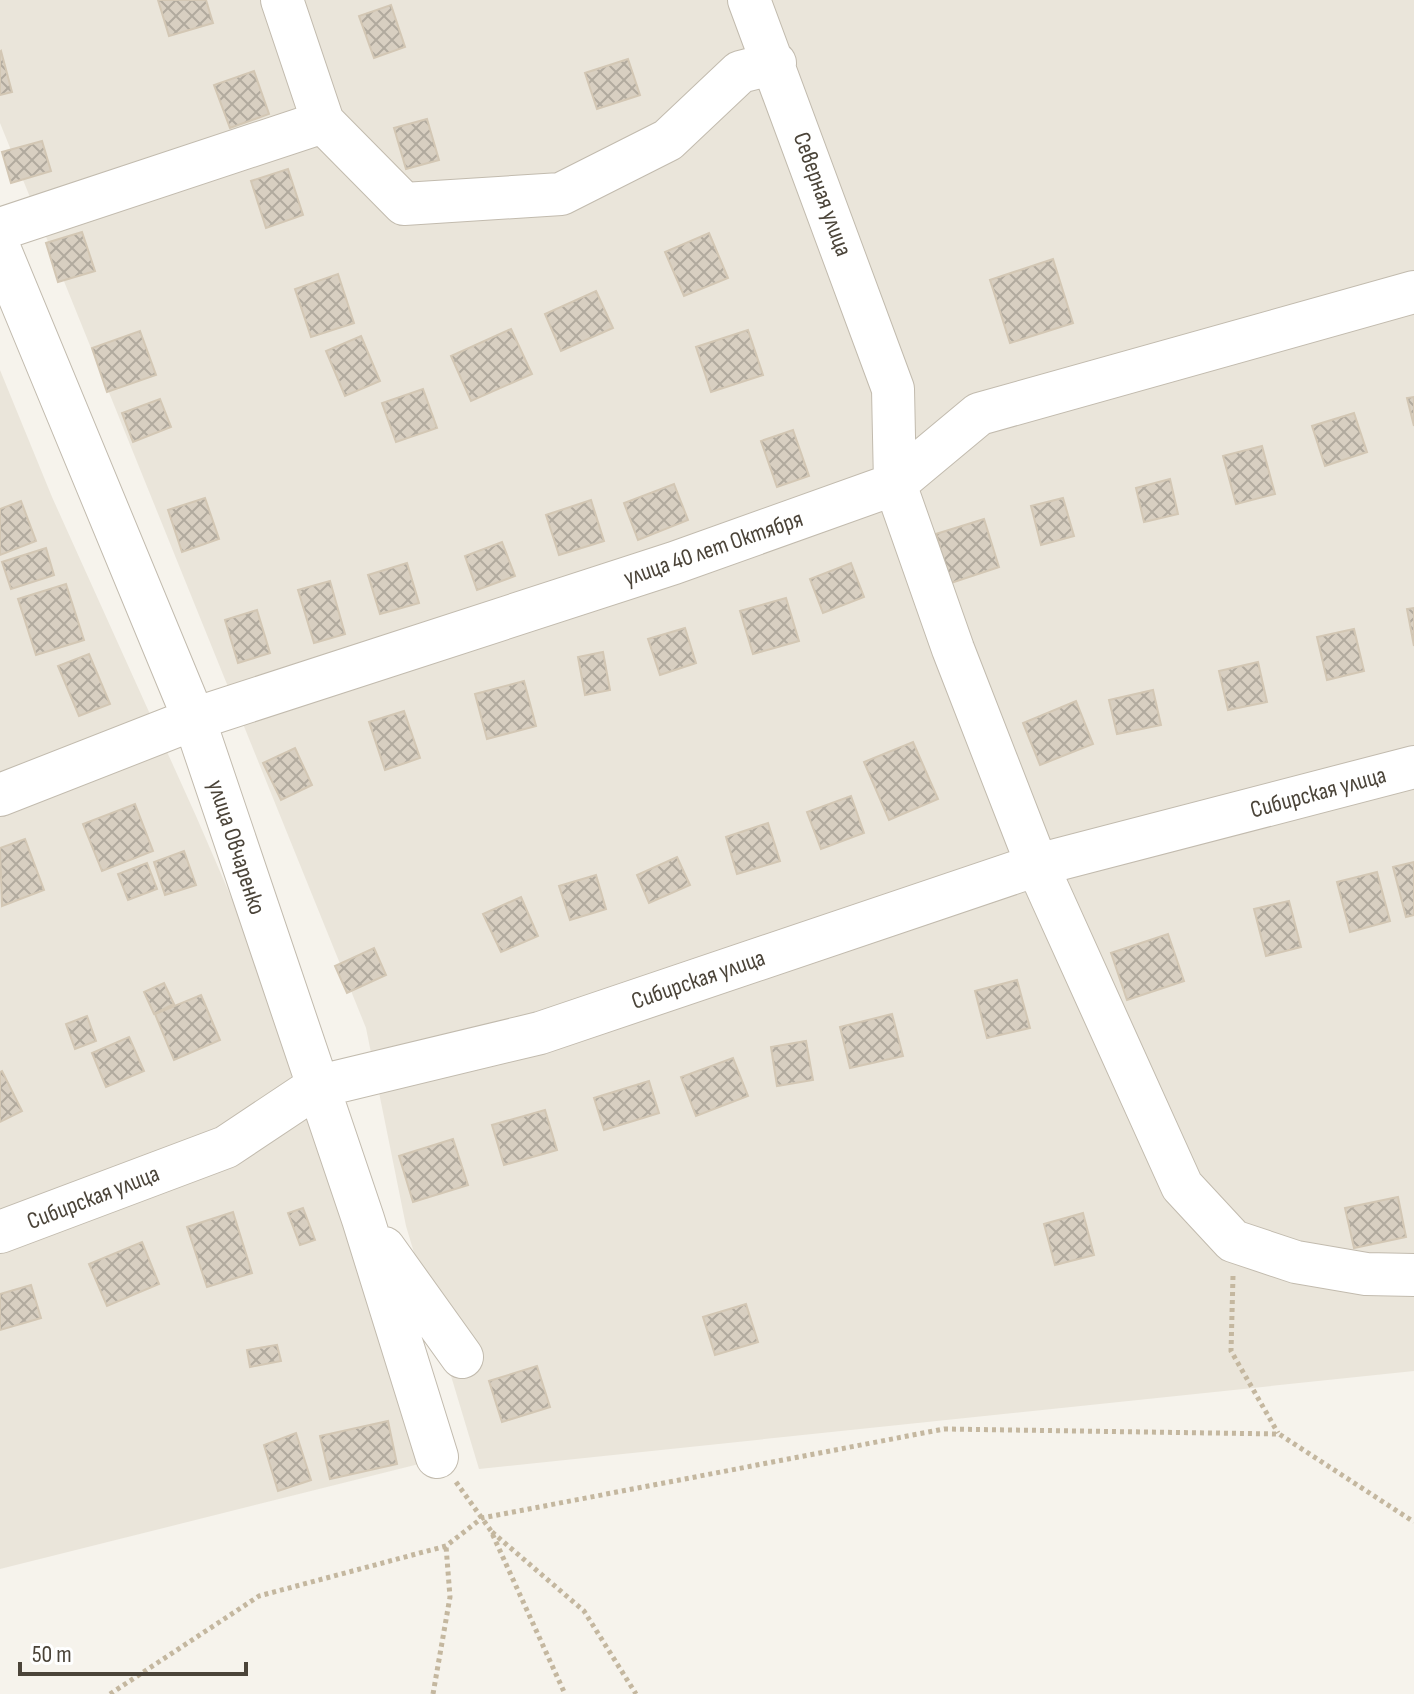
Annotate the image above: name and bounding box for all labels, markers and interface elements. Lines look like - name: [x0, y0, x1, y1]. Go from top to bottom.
- street label: Северная улица: [787, 128, 858, 260]
- street label: улица 40 лет Октября: [620, 504, 807, 593]
- street label: Сибирская улица: [1247, 760, 1389, 825]
- street label: улица Овчаренко: [201, 776, 272, 918]
- street label: Сибирская улица: [628, 943, 769, 1016]
- street label: Сибирская улица: [23, 1159, 163, 1236]
- scale bar: [20, 1626, 246, 1676]
- text: 50 m: [32, 1640, 72, 1669]

